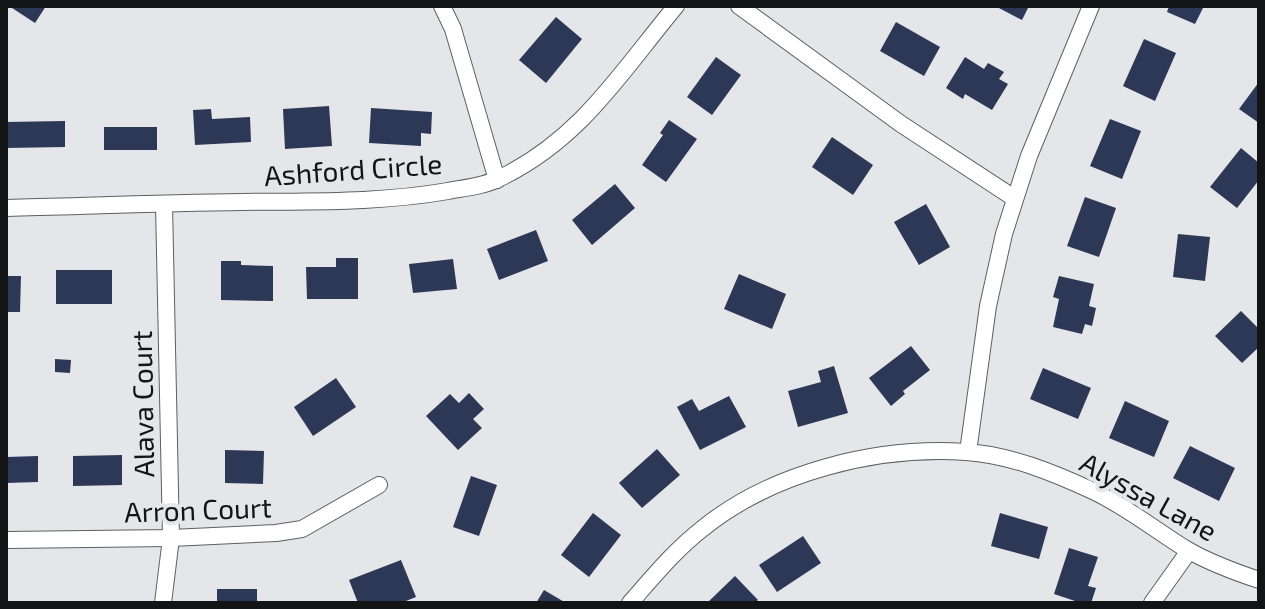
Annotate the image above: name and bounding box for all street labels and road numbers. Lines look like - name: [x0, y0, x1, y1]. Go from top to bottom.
- street label: Ashford Circle: [263, 146, 443, 192]
- street label: Alava Court: [124, 330, 160, 478]
- street label: Alyssa Lane: [1075, 445, 1223, 547]
- street label: Arron Court: [124, 489, 272, 529]

